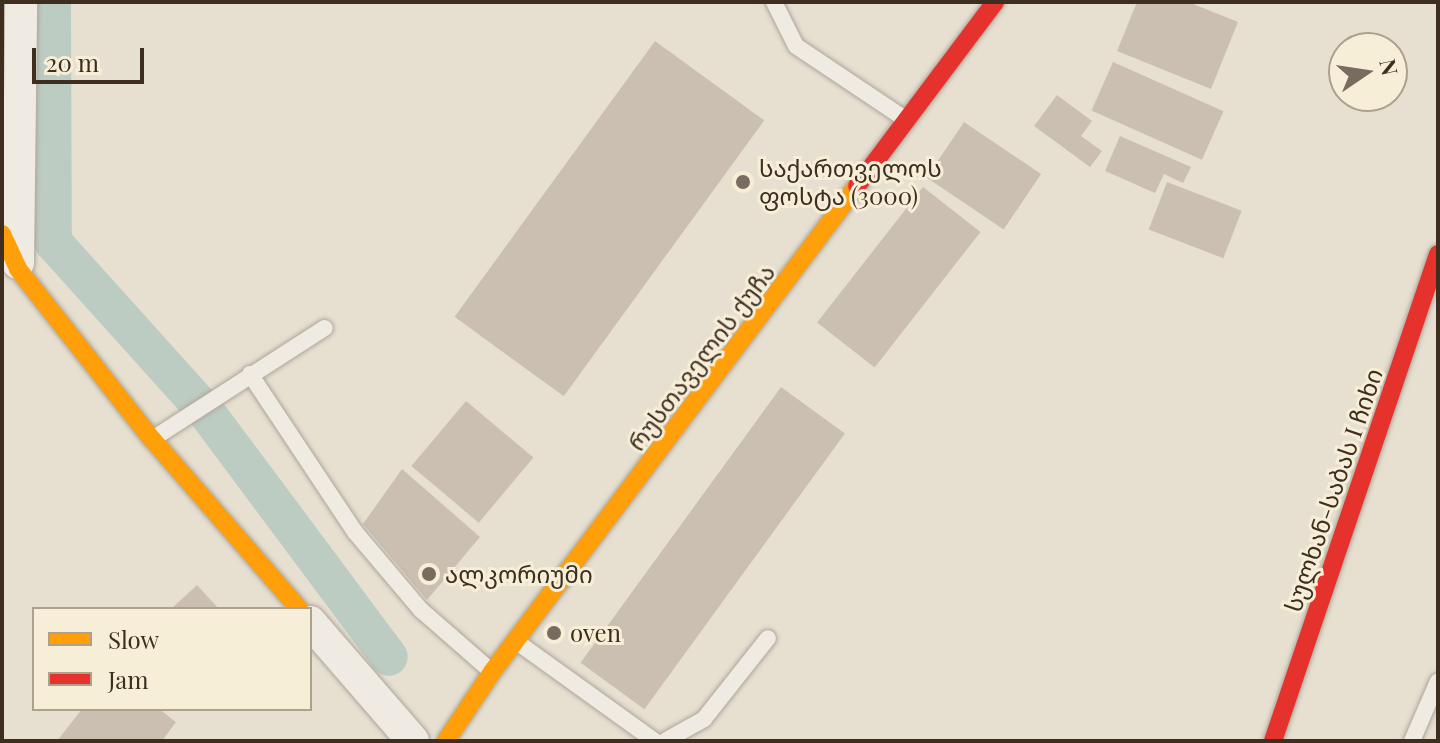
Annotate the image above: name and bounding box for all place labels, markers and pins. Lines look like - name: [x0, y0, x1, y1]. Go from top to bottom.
- place label: საქართველოს ფოსტა (3000): [759, 154, 942, 210]
- marker: საქართველოს ფოსტა (3000): [734, 173, 752, 191]
- place label: ალკორიუმი: [445, 560, 593, 588]
- marker: ალკორიუმი: [420, 565, 438, 583]
- place label: oven: [570, 619, 621, 647]
- marker: oven: [545, 624, 563, 642]

